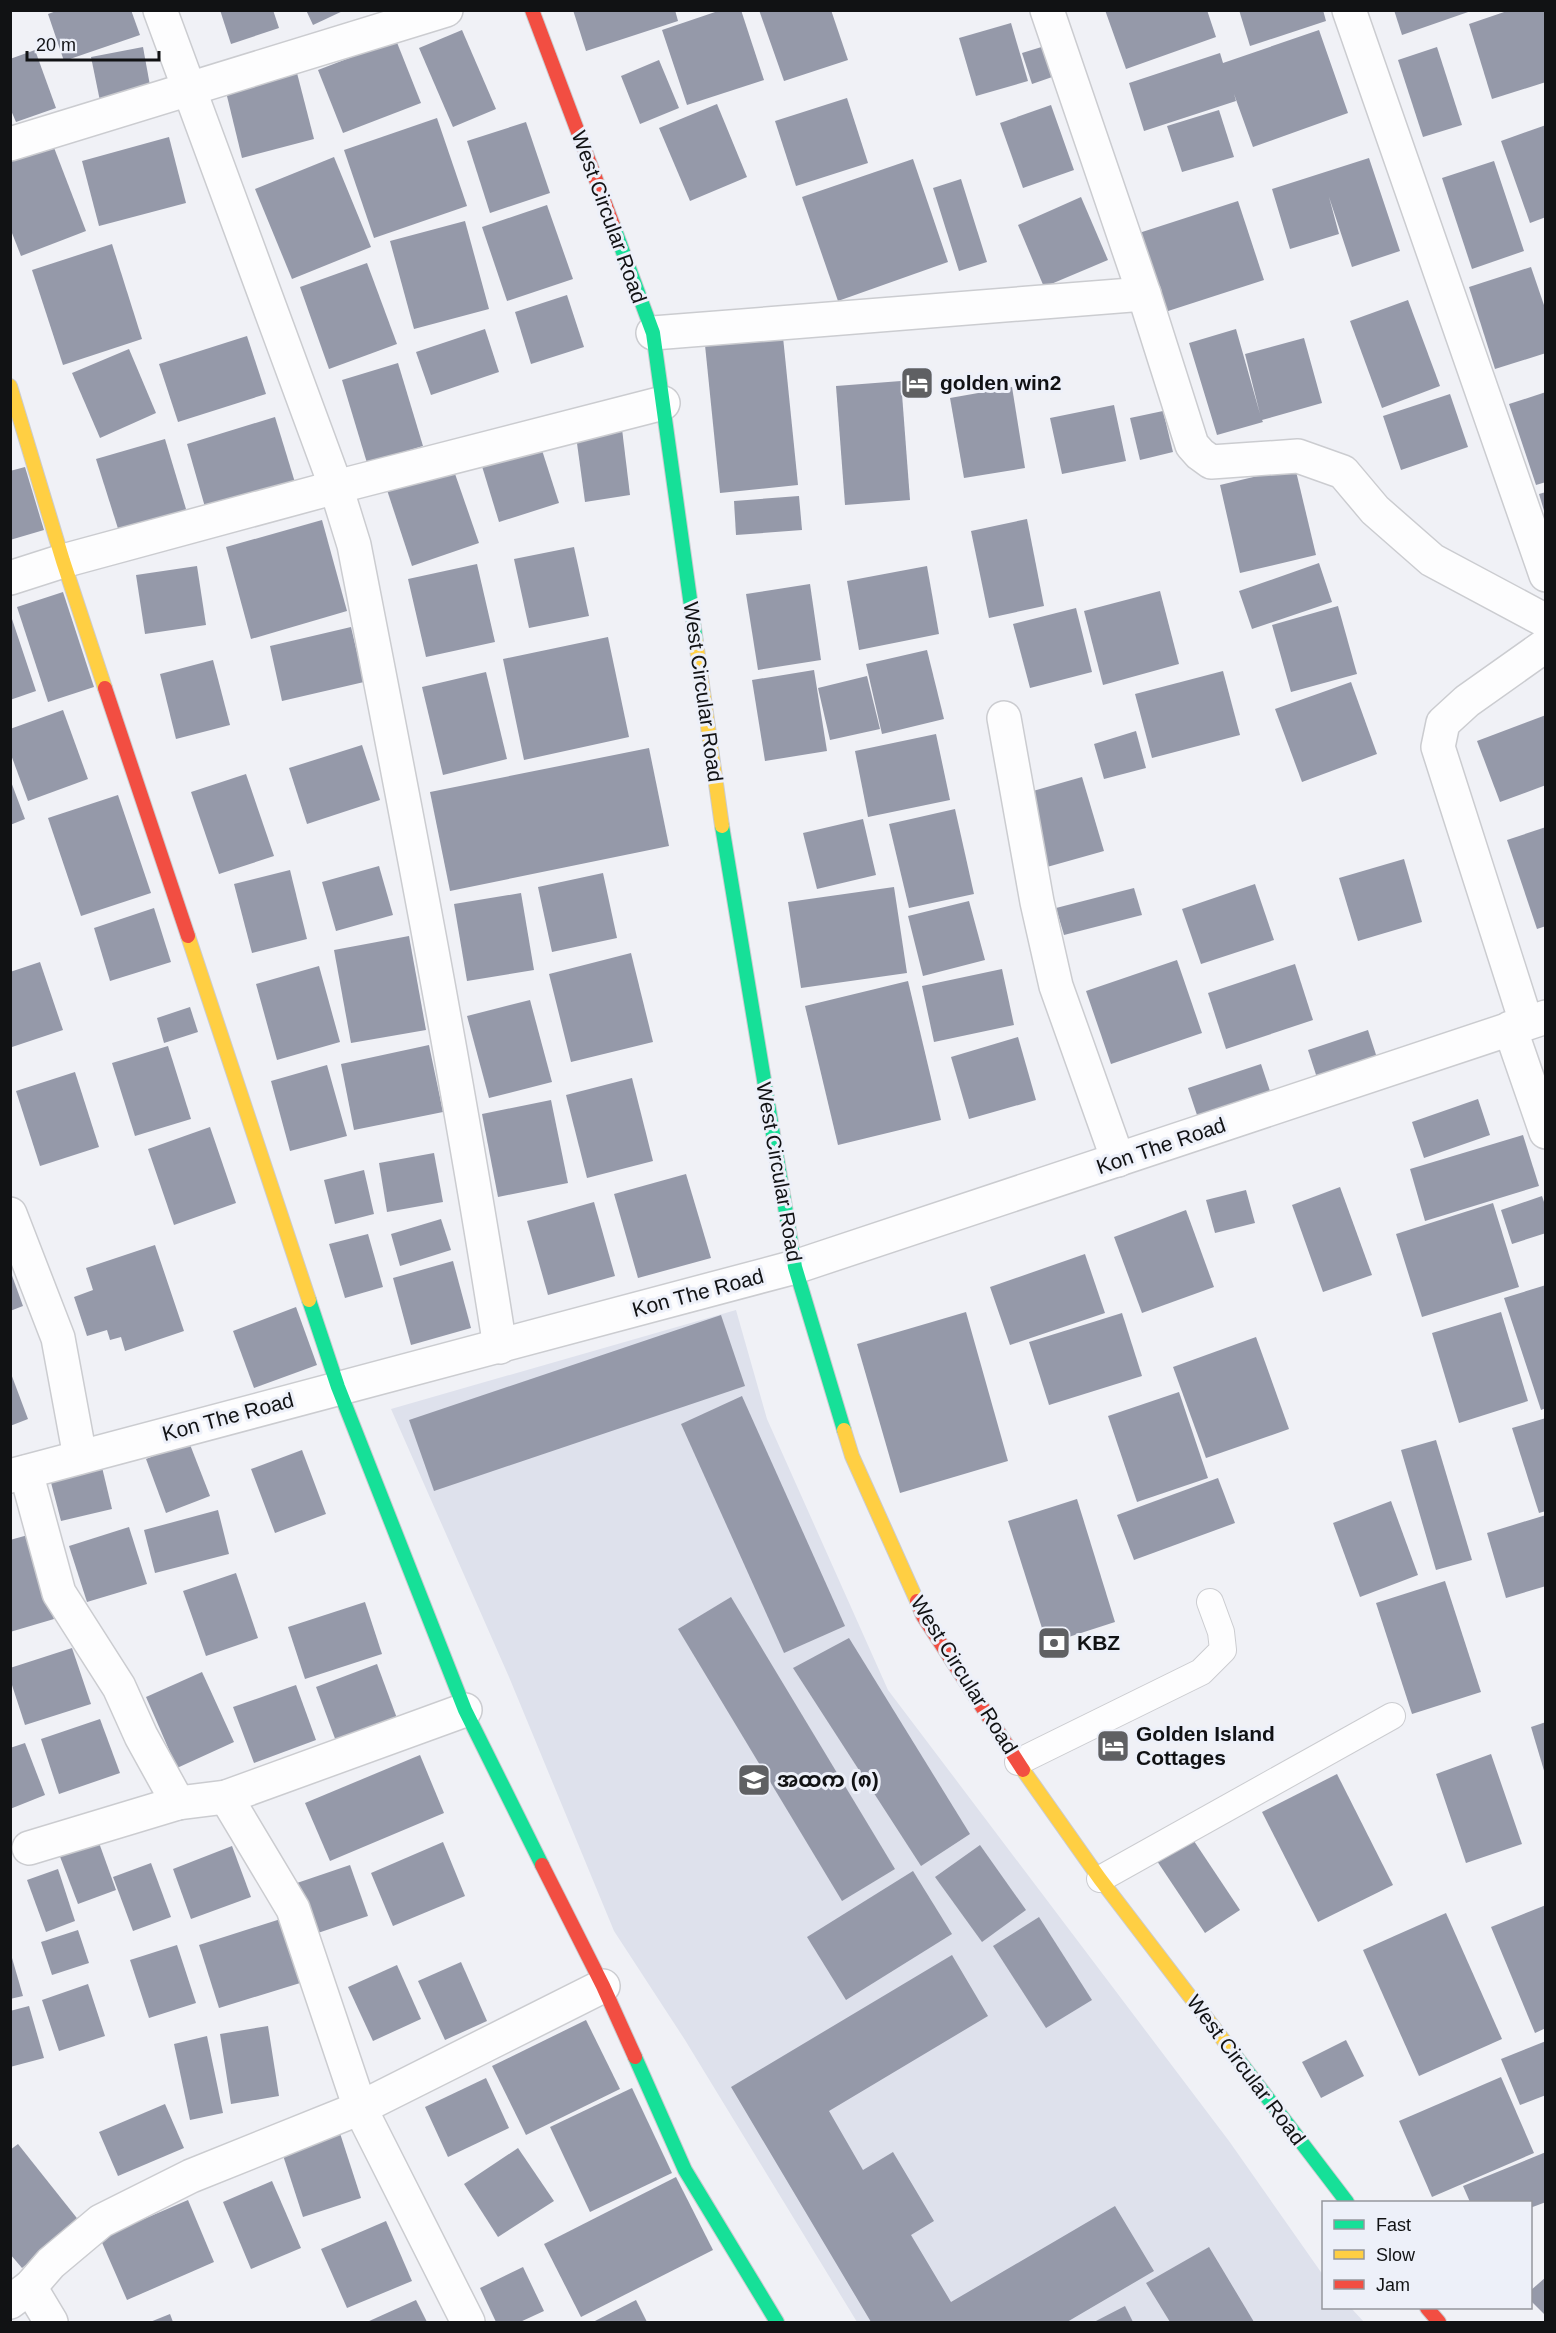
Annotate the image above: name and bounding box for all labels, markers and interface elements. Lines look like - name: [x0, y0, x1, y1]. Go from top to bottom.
- scale bar: [27, 24, 159, 62]
- text: 20 m: [36, 35, 76, 55]
- street label: West Circular Road: [568, 128, 651, 306]
- hotel icon: golden win2: [899, 365, 935, 401]
- place label: golden win2: [940, 371, 1061, 394]
- street label: West Circular Road: [679, 600, 728, 783]
- street label: West Circular Road: [752, 1080, 807, 1263]
- street label: Kon The Road: [1093, 1113, 1228, 1178]
- street label: Kon The Road: [630, 1264, 766, 1321]
- street label: Kon The Road: [160, 1388, 296, 1445]
- street label: West Circular Road: [907, 1592, 1022, 1758]
- bank icon: KBZ: [1036, 1625, 1072, 1661]
- place label: KBZ: [1077, 1631, 1120, 1654]
- place label: Golden Island Cottages: [1136, 1722, 1275, 1769]
- hotel icon: Golden Island Cottages: [1095, 1728, 1131, 1764]
- school or university icon: အထက (၈): [736, 1762, 772, 1798]
- place label: အထက (၈): [777, 1768, 879, 1791]
- street label: West Circular Road: [1183, 1990, 1310, 2149]
- legend: [1322, 2201, 1532, 2309]
- text: Fast: [1376, 2215, 1411, 2235]
- text: Slow: [1376, 2245, 1416, 2265]
- text: Jam: [1376, 2275, 1410, 2295]

